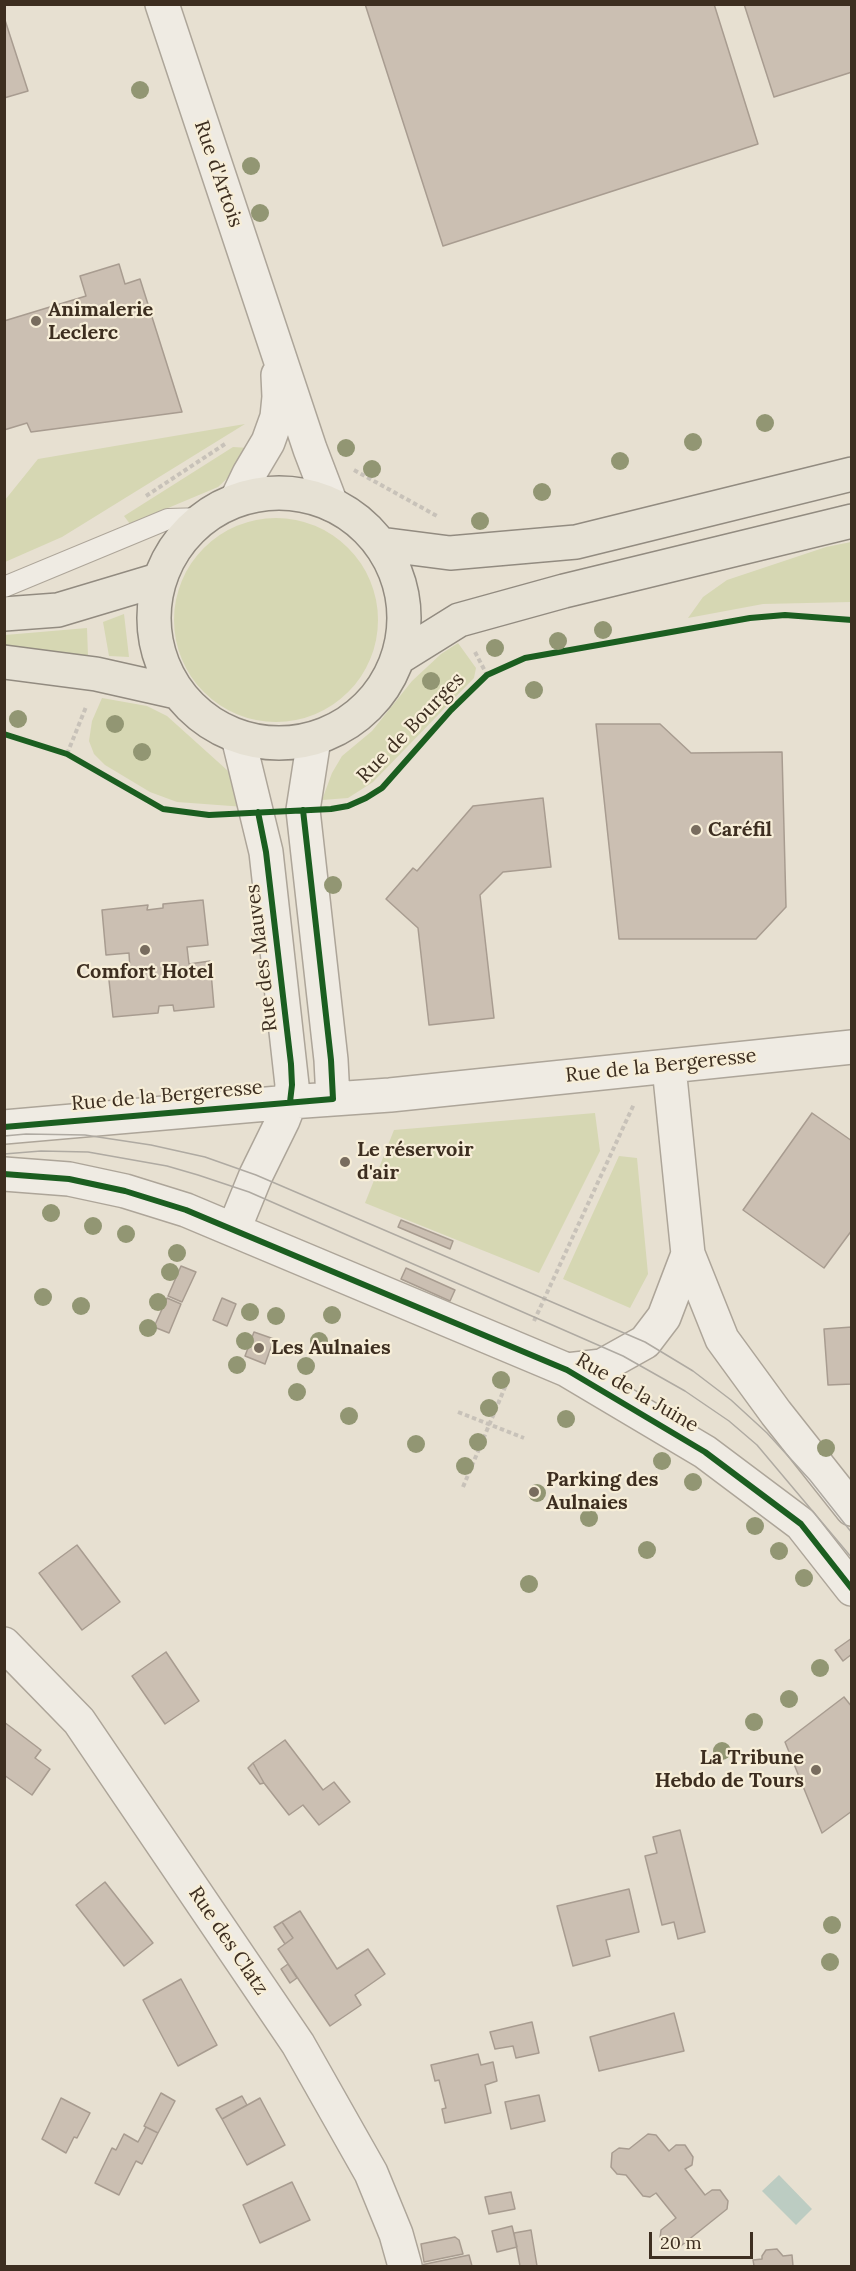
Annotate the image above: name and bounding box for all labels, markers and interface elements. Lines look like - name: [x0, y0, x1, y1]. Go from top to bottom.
- street label: Rue d'Artois: [189, 117, 247, 231]
- place label: Animalerie Leclerc: [48, 298, 153, 345]
- marker: Animalerie Leclerc: [29, 314, 43, 328]
- street label: Rue de Bourges: [352, 668, 470, 788]
- place label: Caréfil: [708, 818, 772, 842]
- marker: Caréfil: [689, 823, 703, 837]
- street label: Rue des Mauves: [241, 883, 283, 1033]
- marker: Comfort Hotel: [138, 943, 152, 957]
- place label: Comfort Hotel: [76, 960, 214, 984]
- street label: Rue de la Bergeresse: [564, 1044, 758, 1088]
- street label: Rue de la Bergeresse: [70, 1076, 264, 1116]
- place label: Le réservoir d'air: [357, 1138, 474, 1185]
- marker: Le réservoir d'air: [338, 1155, 352, 1169]
- place label: Les Aulnaies: [271, 1336, 391, 1360]
- marker: Les Aulnaies: [252, 1341, 266, 1355]
- street label: Rue de la Juine: [571, 1348, 703, 1438]
- place label: Parking des Aulnaies: [546, 1468, 658, 1515]
- marker: Parking des Aulnaies: [527, 1485, 541, 1499]
- place label: La Tribune Hebdo de Tours: [655, 1746, 804, 1793]
- marker: La Tribune Hebdo de Tours: [809, 1763, 823, 1777]
- street label: Rue des Clatz: [183, 1882, 273, 2000]
- scale bar: [652, 2220, 756, 2258]
- text: 20 m: [660, 2231, 702, 2254]

